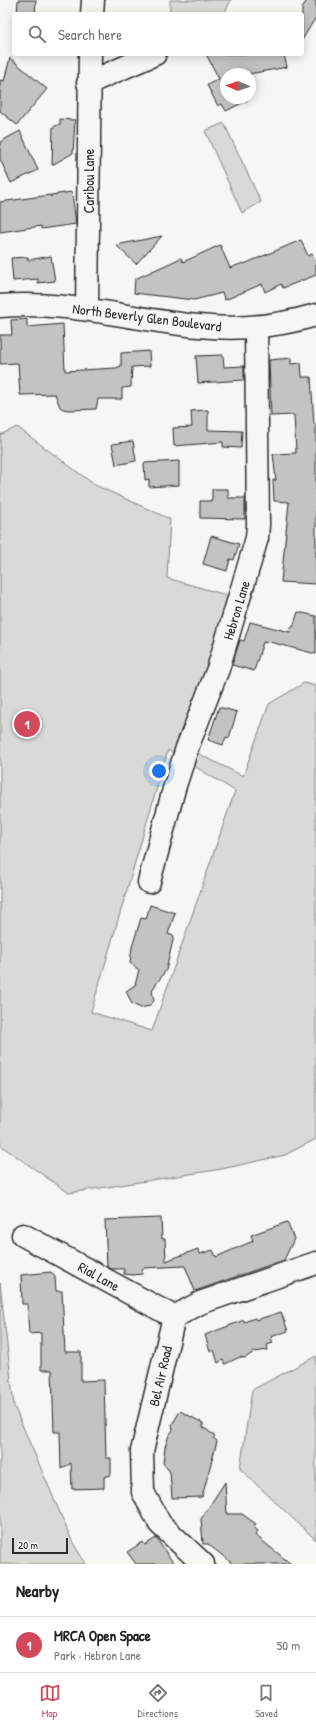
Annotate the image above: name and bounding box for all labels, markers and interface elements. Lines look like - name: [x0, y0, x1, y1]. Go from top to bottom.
- search box: [12, 12, 304, 56]
- icon: search: [26, 23, 48, 45]
- text: Search here: [58, 24, 122, 45]
- north arrow: [220, 68, 256, 104]
- street label: Caribou Lane: [79, 148, 98, 213]
- street label: North Beverly Glen Boulevard: [71, 298, 223, 337]
- street label: Hebron Lane: [218, 578, 254, 642]
- pin: 1: [14, 709, 40, 739]
- your location: [149, 761, 169, 781]
- street label: Rial Lane: [75, 1257, 123, 1295]
- street label: Bel Air Road: [144, 1344, 176, 1408]
- scale bar: [12, 1536, 68, 1555]
- text: 20 m: [18, 1538, 38, 1552]
- text: Nearby: [16, 1579, 59, 1602]
- text: MRCA Open Space: [54, 1625, 151, 1646]
- text: 1: [27, 1636, 31, 1654]
- text: 50 m: [277, 1636, 300, 1654]
- text: Park · Hebron Lane: [54, 1646, 141, 1664]
- tab: Map: [39, 1682, 61, 1720]
- tab: Directions: [138, 1682, 178, 1720]
- tab: Saved: [255, 1682, 277, 1720]

